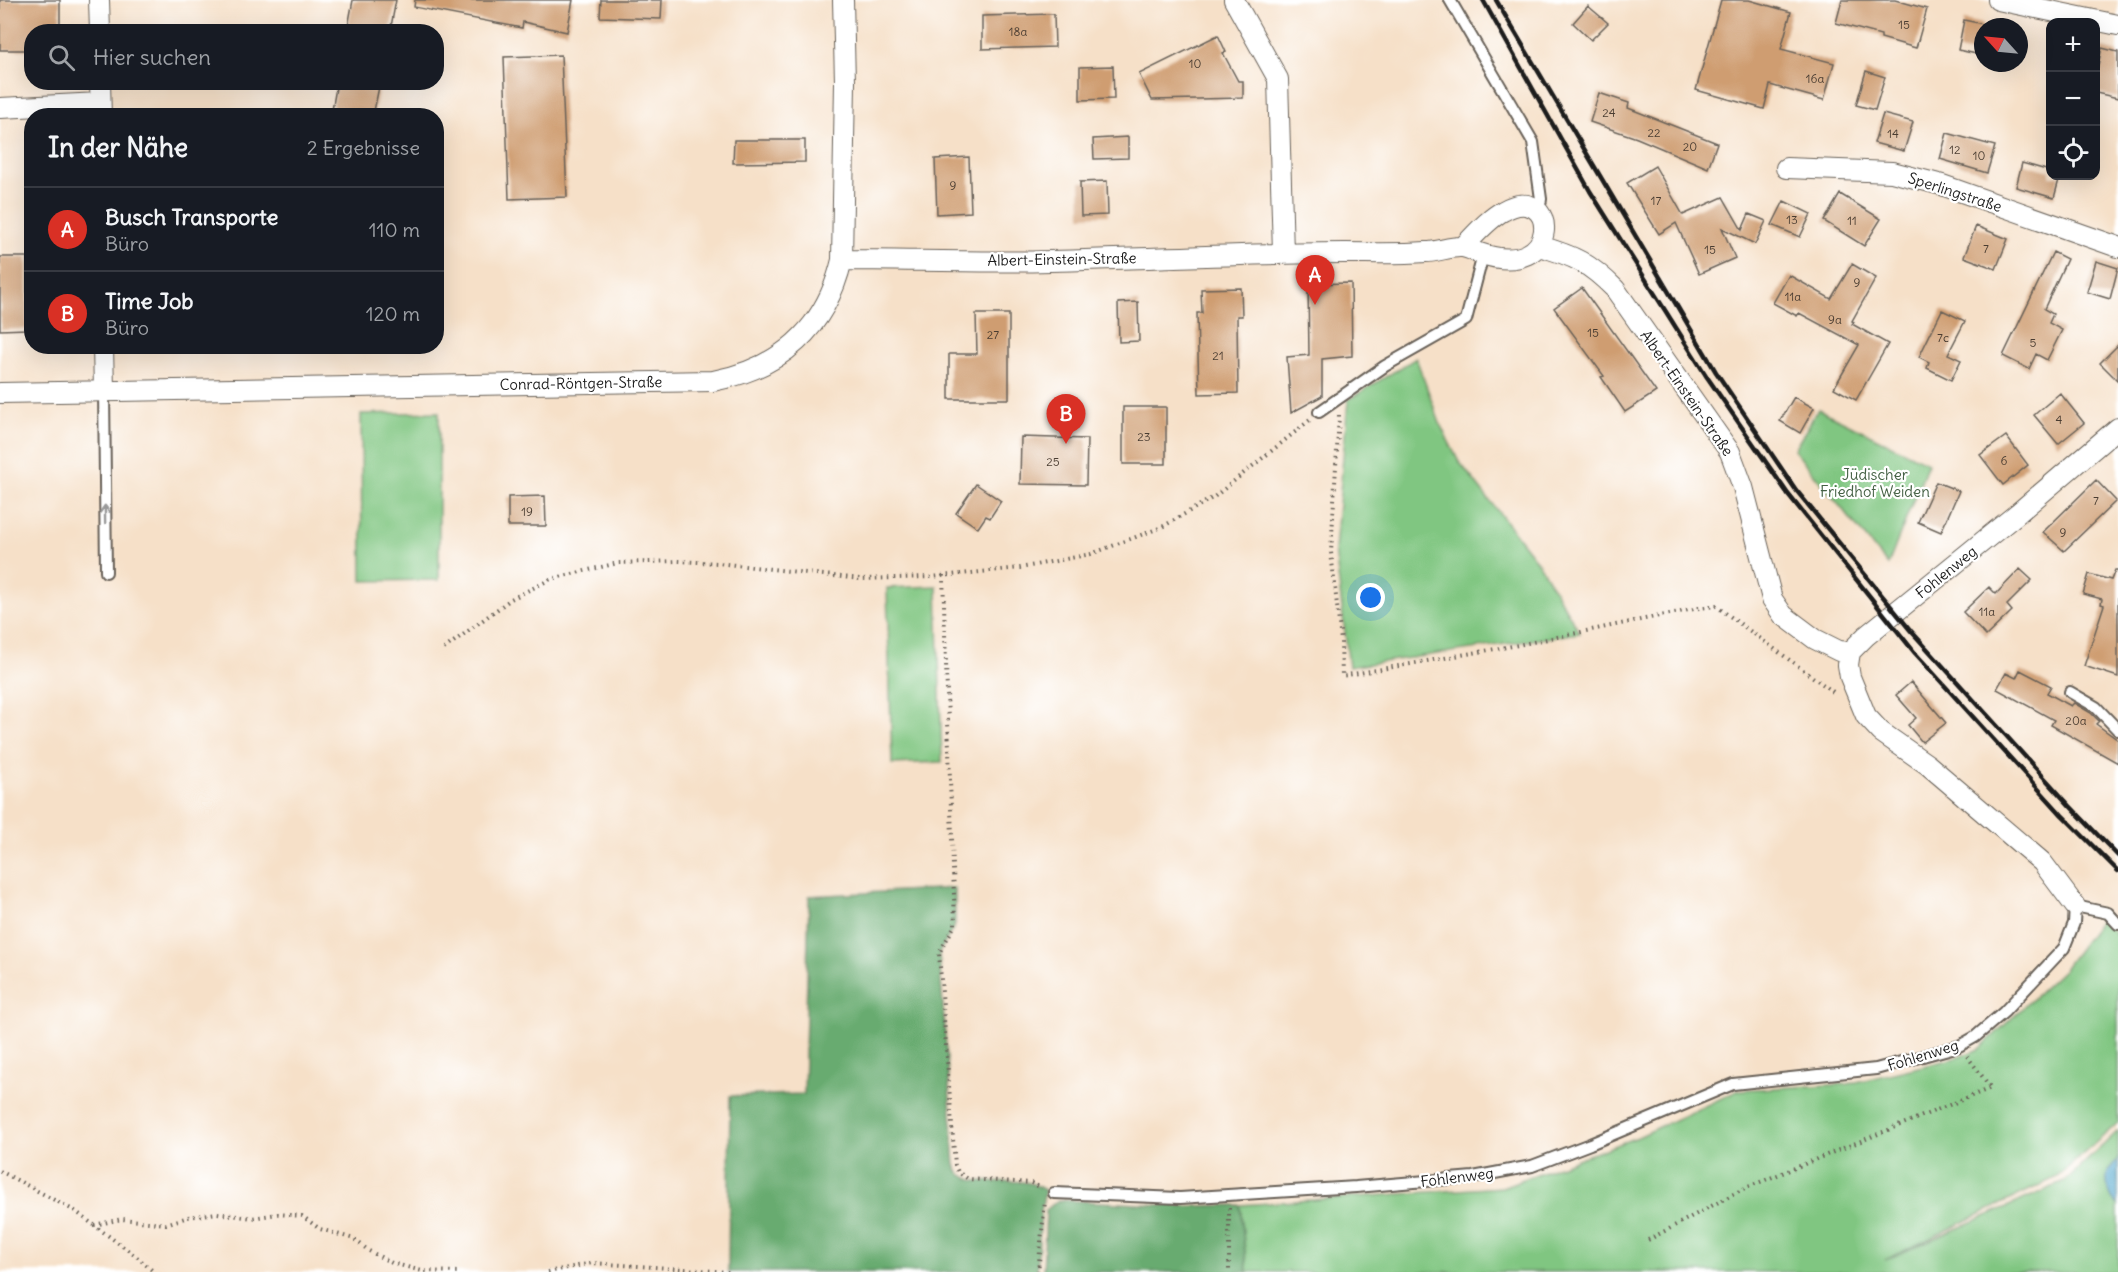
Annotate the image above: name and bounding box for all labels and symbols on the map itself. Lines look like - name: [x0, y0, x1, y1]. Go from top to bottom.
- house number: 15: [1898, 17, 1910, 32]
- north arrow: [1974, 18, 2028, 72]
- house number: 18a: [1009, 24, 1027, 39]
- house number: 10: [1189, 56, 1201, 71]
- house number: 16a: [1806, 71, 1824, 86]
- house number: 24: [1602, 105, 1616, 120]
- house number: 22: [1647, 125, 1661, 140]
- house number: 14: [1887, 126, 1899, 141]
- house number: 20: [1683, 139, 1697, 154]
- house number: 12: [1949, 142, 1961, 157]
- house number: 10: [1973, 148, 1985, 163]
- street label: Sperlingstraße: [1906, 168, 2004, 216]
- house number: 9: [950, 178, 957, 193]
- house number: 17: [1651, 193, 1661, 208]
- house number: 13: [1786, 212, 1798, 227]
- house number: 11: [1847, 213, 1857, 228]
- house number: 7: [1983, 241, 1989, 256]
- house number: 15: [1704, 242, 1716, 257]
- street label: Albert-Einstein-Straße: [987, 248, 1137, 270]
- pin: A: [1296, 256, 1334, 305]
- house number: 9: [1854, 275, 1861, 290]
- house number: 11a: [1785, 289, 1801, 304]
- house number: 9a: [1828, 312, 1842, 327]
- house number: 15: [1587, 325, 1599, 340]
- street label: Albert-Einstein-Straße: [1636, 326, 1738, 460]
- house number: 27: [987, 327, 999, 342]
- house number: 7c: [1937, 330, 1949, 345]
- house number: 5: [2030, 335, 2037, 350]
- house number: 21: [1212, 348, 1224, 363]
- street label: Conrad-Röntgen-Straße: [499, 372, 663, 394]
- pin: B: [1046, 394, 1086, 444]
- house number: 4: [2056, 412, 2063, 427]
- house number: 23: [1137, 429, 1151, 444]
- house number: 6: [2001, 453, 2008, 468]
- house number: 25: [1046, 454, 1060, 469]
- park label: Jüdischer Friedhof Weiden: [1820, 465, 1930, 501]
- house number: 7: [2093, 493, 2099, 508]
- one-way arrow: [99, 504, 111, 524]
- house number: 19: [521, 504, 533, 519]
- house number: 9: [2060, 525, 2067, 540]
- street label: Fohlenweg: [1912, 542, 1980, 602]
- your location: [1356, 583, 1385, 612]
- house number: 11a: [1979, 604, 1995, 619]
- house number: 20a: [2065, 713, 2087, 728]
- street label: Fohlenweg: [1885, 1035, 1961, 1075]
- street label: Fohlenweg: [1420, 1163, 1494, 1191]

